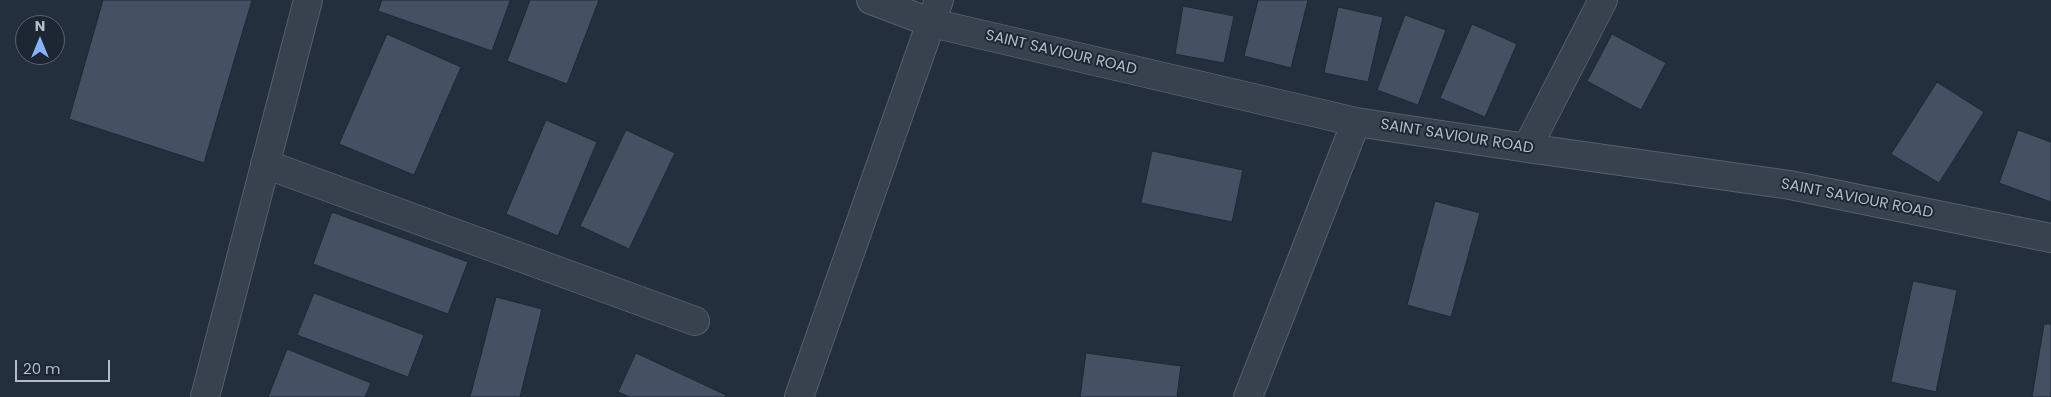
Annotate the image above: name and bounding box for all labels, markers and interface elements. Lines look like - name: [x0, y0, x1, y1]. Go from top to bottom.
- north arrow: [15, 15, 65, 65]
- text: N: [35, 16, 45, 36]
- street label: SAINT SAVIOUR ROAD: [984, 27, 1138, 79]
- street label: SAINT SAVIOUR ROAD: [1379, 116, 1535, 158]
- street label: SAINT SAVIOUR ROAD: [1779, 175, 1935, 223]
- scale bar: [18, 350, 112, 382]
- text: 20 m: [23, 358, 61, 379]

